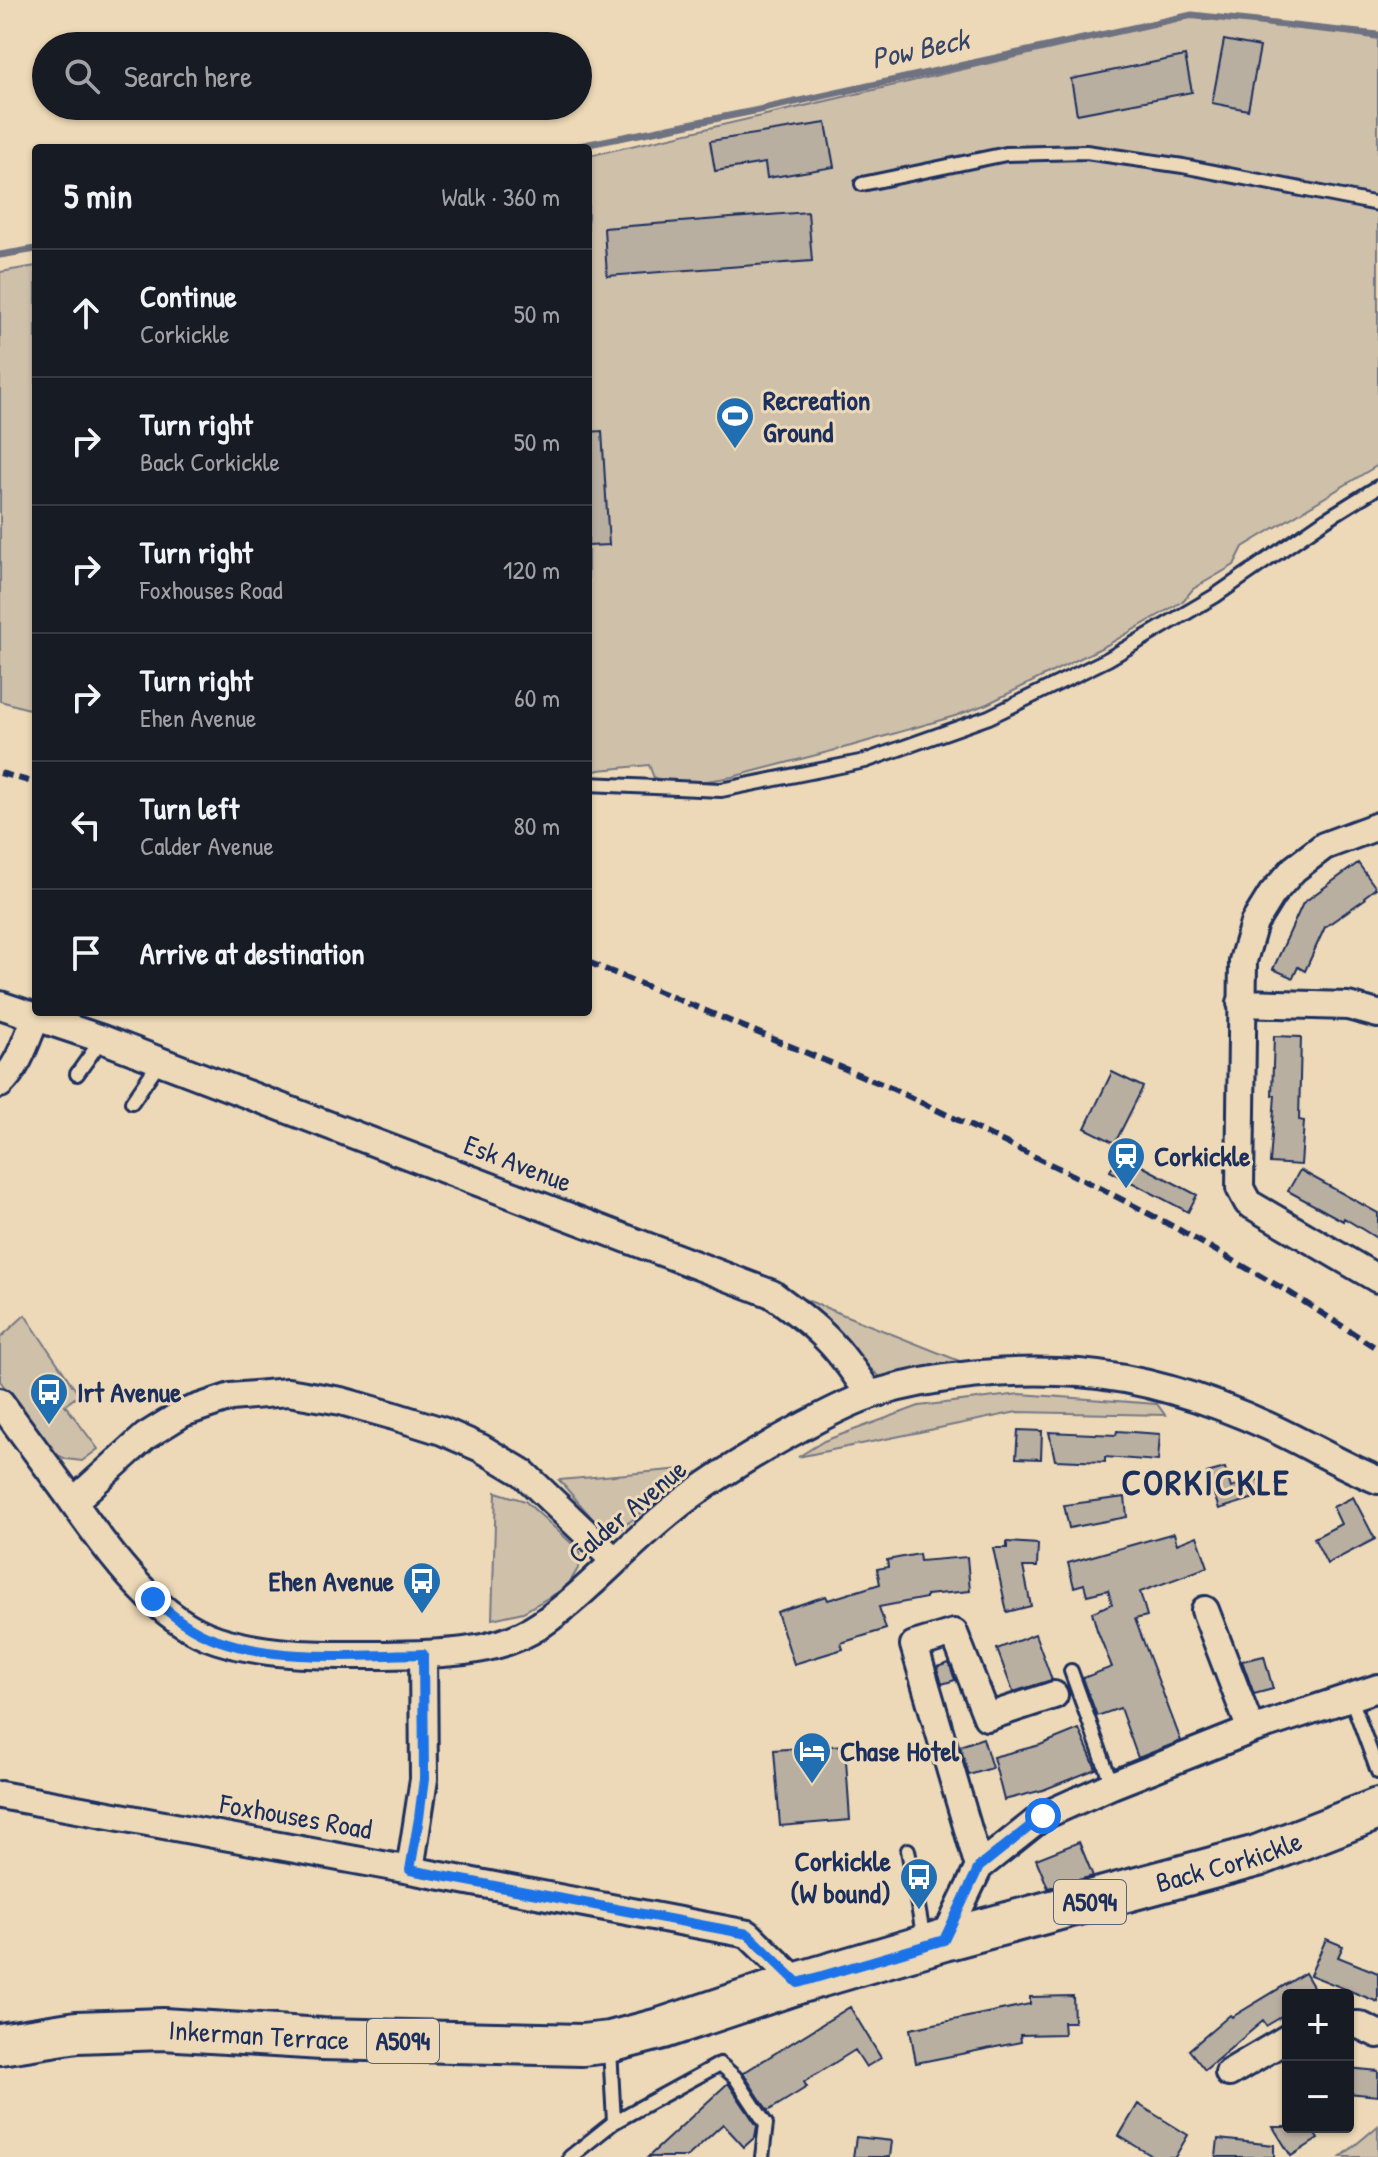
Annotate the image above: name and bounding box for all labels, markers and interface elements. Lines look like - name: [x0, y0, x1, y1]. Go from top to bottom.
- water label: Pow Beck: [867, 18, 975, 78]
- search box: [32, 32, 592, 120]
- icon: search: [60, 54, 104, 98]
- text: Search here: [124, 56, 252, 96]
- text: 5 min: [64, 173, 132, 219]
- text: Walk · 360 m: [442, 179, 560, 214]
- text: Continue: [140, 276, 237, 316]
- icon: ahead: [64, 291, 108, 335]
- text: 50 m: [514, 296, 560, 331]
- text: Corkickle: [140, 316, 230, 351]
- place label: Recreation Ground: [763, 381, 870, 451]
- sports icon: Recreation Ground: [714, 395, 756, 450]
- text: Turn right: [140, 404, 253, 444]
- icon: right: [64, 419, 108, 463]
- text: 50 m: [514, 424, 560, 459]
- text: Back Corkickle: [140, 444, 280, 479]
- text: Turn right: [140, 532, 253, 572]
- icon: right: [64, 547, 108, 591]
- text: 120 m: [503, 552, 560, 587]
- text: Foxhouses Road: [140, 572, 283, 607]
- text: Turn right: [140, 660, 253, 700]
- icon: right: [64, 675, 108, 719]
- text: 60 m: [514, 680, 560, 715]
- text: Ehen Avenue: [140, 700, 256, 735]
- text: Turn left: [140, 788, 239, 828]
- icon: left: [64, 803, 108, 847]
- text: 80 m: [513, 808, 560, 843]
- text: Calder Avenue: [140, 828, 274, 863]
- icon: arrive: [64, 931, 108, 975]
- text: Arrive at destination: [140, 933, 365, 973]
- street label: Esk Avenue: [459, 1125, 577, 1201]
- station icon: Corkickle: [1105, 1135, 1147, 1190]
- place label: Corkickle: [1154, 1137, 1251, 1175]
- bus stop icon: Irt Avenue: [28, 1371, 70, 1426]
- place label: Irt Avenue: [77, 1373, 182, 1411]
- street label: Calder Avenue: [560, 1450, 694, 1572]
- district label: CORKICKLE: [1121, 1457, 1291, 1506]
- bus stop icon: Ehen Avenue: [401, 1560, 443, 1615]
- place label: Ehen Avenue: [269, 1562, 395, 1600]
- route end: [135, 1581, 171, 1617]
- hotel icon: Chase Hotel: [791, 1730, 833, 1785]
- place label: Chase Hotel: [840, 1732, 960, 1770]
- street label: Foxhouses Road: [216, 1784, 375, 1848]
- route start: [1025, 1798, 1061, 1834]
- street label: Back Corkickle: [1151, 1821, 1307, 1901]
- place label: Corkickle (W bound): [790, 1842, 892, 1912]
- bus stop icon: Corkickle (W bound): [898, 1856, 940, 1911]
- road number: A5094: [1054, 1880, 1126, 1924]
- map controls: [1282, 1989, 1354, 2133]
- button: +: [1282, 1989, 1354, 2061]
- street label: Inkerman Terrace: [167, 2010, 350, 2059]
- road number: A5094: [367, 2019, 439, 2063]
- button: −: [1282, 2061, 1354, 2133]

